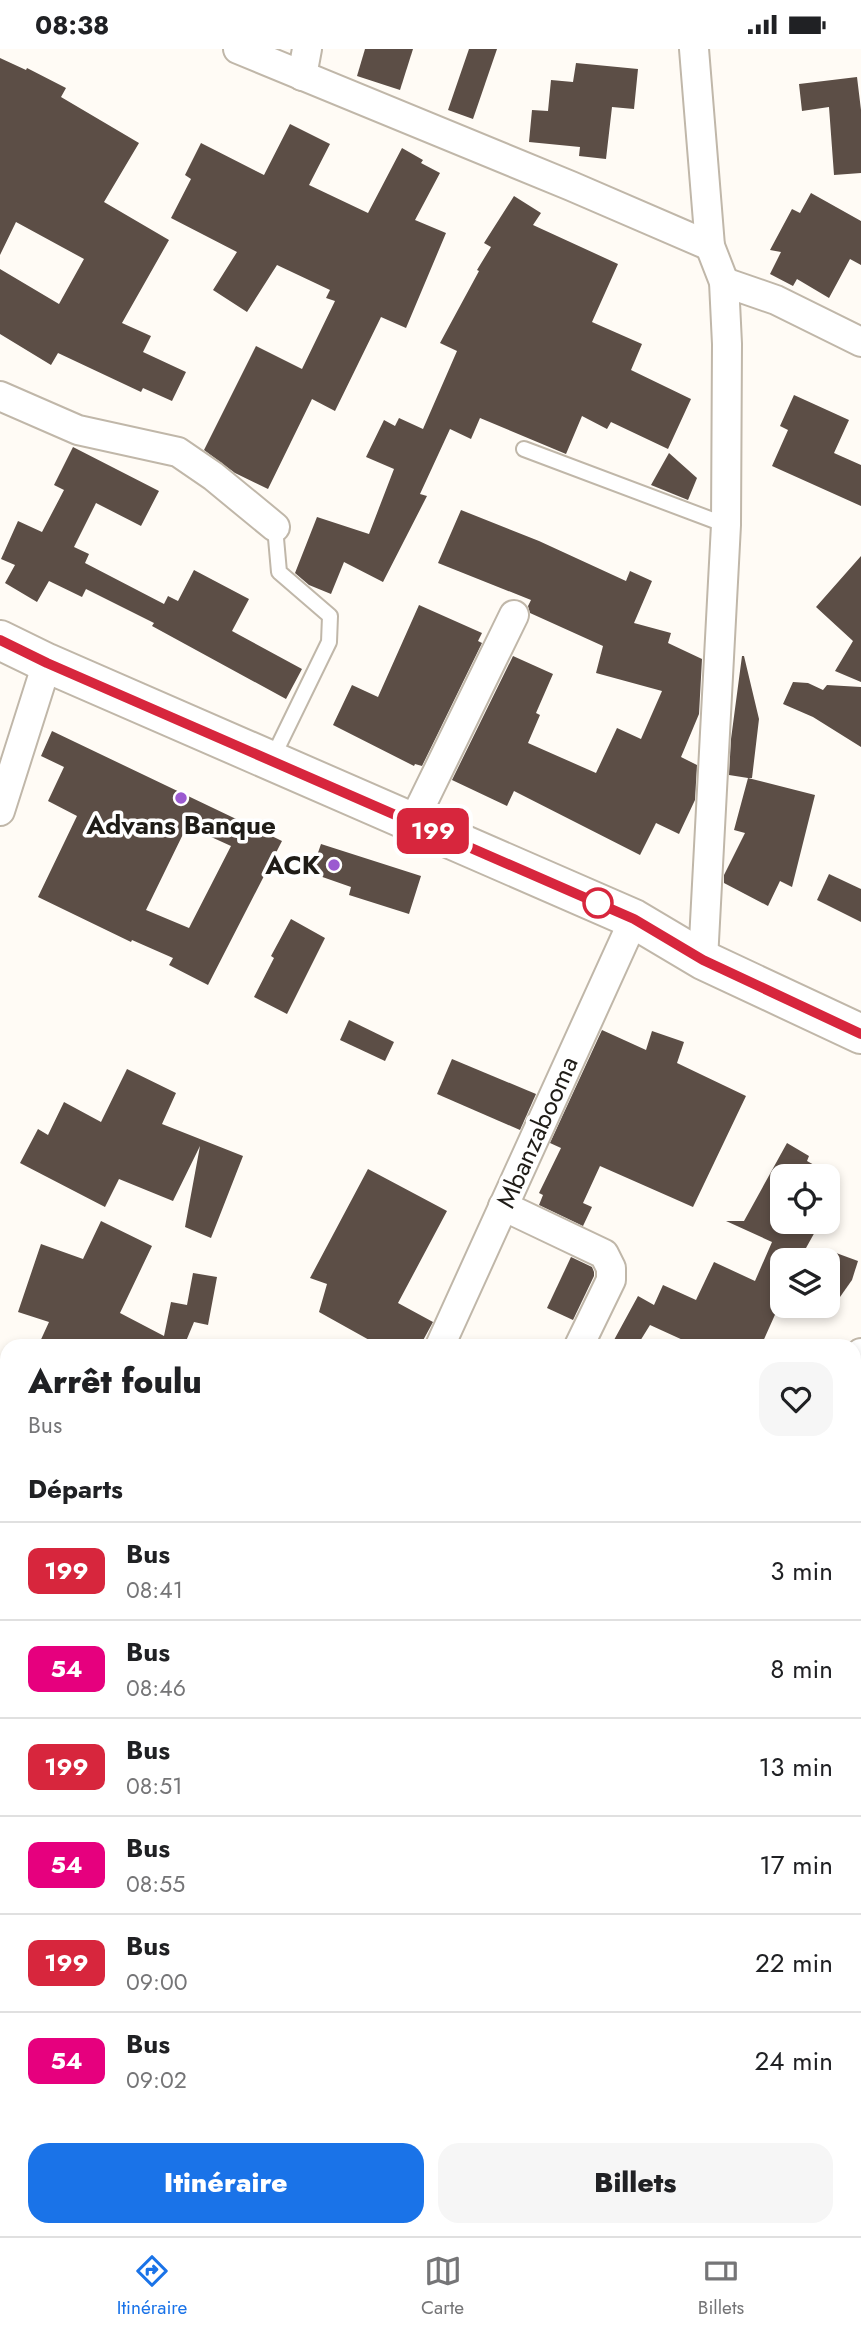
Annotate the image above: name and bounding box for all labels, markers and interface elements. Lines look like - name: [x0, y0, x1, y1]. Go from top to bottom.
- text: 08:38: [35, 6, 109, 44]
- marker: Advans Banque: [173, 790, 189, 806]
- place label: Advans Banque: [85, 806, 276, 844]
- line badge: 199: [393, 808, 473, 854]
- text: 199: [411, 813, 455, 848]
- place label: ACK: [264, 846, 321, 884]
- marker: ACK: [326, 857, 342, 873]
- unlabelled marker: [583, 888, 613, 918]
- street label: Mbanzabooma: [487, 1050, 587, 1214]
- map controls: [770, 1164, 840, 1318]
- button: locate: [770, 1164, 840, 1234]
- button: layers: [770, 1248, 840, 1318]
- text: Arrêt foulu: [28, 1358, 202, 1405]
- button: heart: [759, 1362, 833, 1436]
- text: Bus: [28, 1408, 62, 1442]
- text: Départs: [28, 1470, 123, 1508]
- text: Bus: [126, 1535, 170, 1573]
- text: 3 min: [770, 1552, 833, 1590]
- text: 199: [44, 1553, 89, 1588]
- text: 08:41: [126, 1573, 183, 1607]
- text: Bus: [126, 1633, 170, 1671]
- text: 8 min: [770, 1650, 833, 1688]
- text: 54: [50, 1651, 83, 1686]
- text: 08:46: [126, 1671, 186, 1705]
- text: Bus: [126, 1731, 170, 1769]
- text: 13 min: [759, 1748, 833, 1786]
- text: 199: [44, 1749, 89, 1784]
- text: 08:51: [126, 1769, 183, 1803]
- text: Bus: [126, 1829, 170, 1867]
- text: 17 min: [759, 1846, 833, 1884]
- text: 54: [50, 1847, 83, 1882]
- text: 08:55: [126, 1867, 185, 1901]
- text: Bus: [126, 1927, 170, 1965]
- text: 22 min: [755, 1944, 833, 1982]
- text: 199: [44, 1945, 89, 1980]
- text: 09:00: [126, 1965, 188, 1999]
- text: Bus: [126, 2025, 170, 2063]
- text: 24 min: [755, 2042, 833, 2080]
- text: 54: [50, 2043, 83, 2078]
- text: 09:02: [126, 2063, 187, 2097]
- button: Itinéraire: [28, 2143, 424, 2223]
- button: Billets: [438, 2143, 833, 2223]
- tab: Itinéraire: [117, 2252, 187, 2321]
- tab: Carte: [421, 2252, 464, 2321]
- tab: Billets: [698, 2252, 744, 2321]

